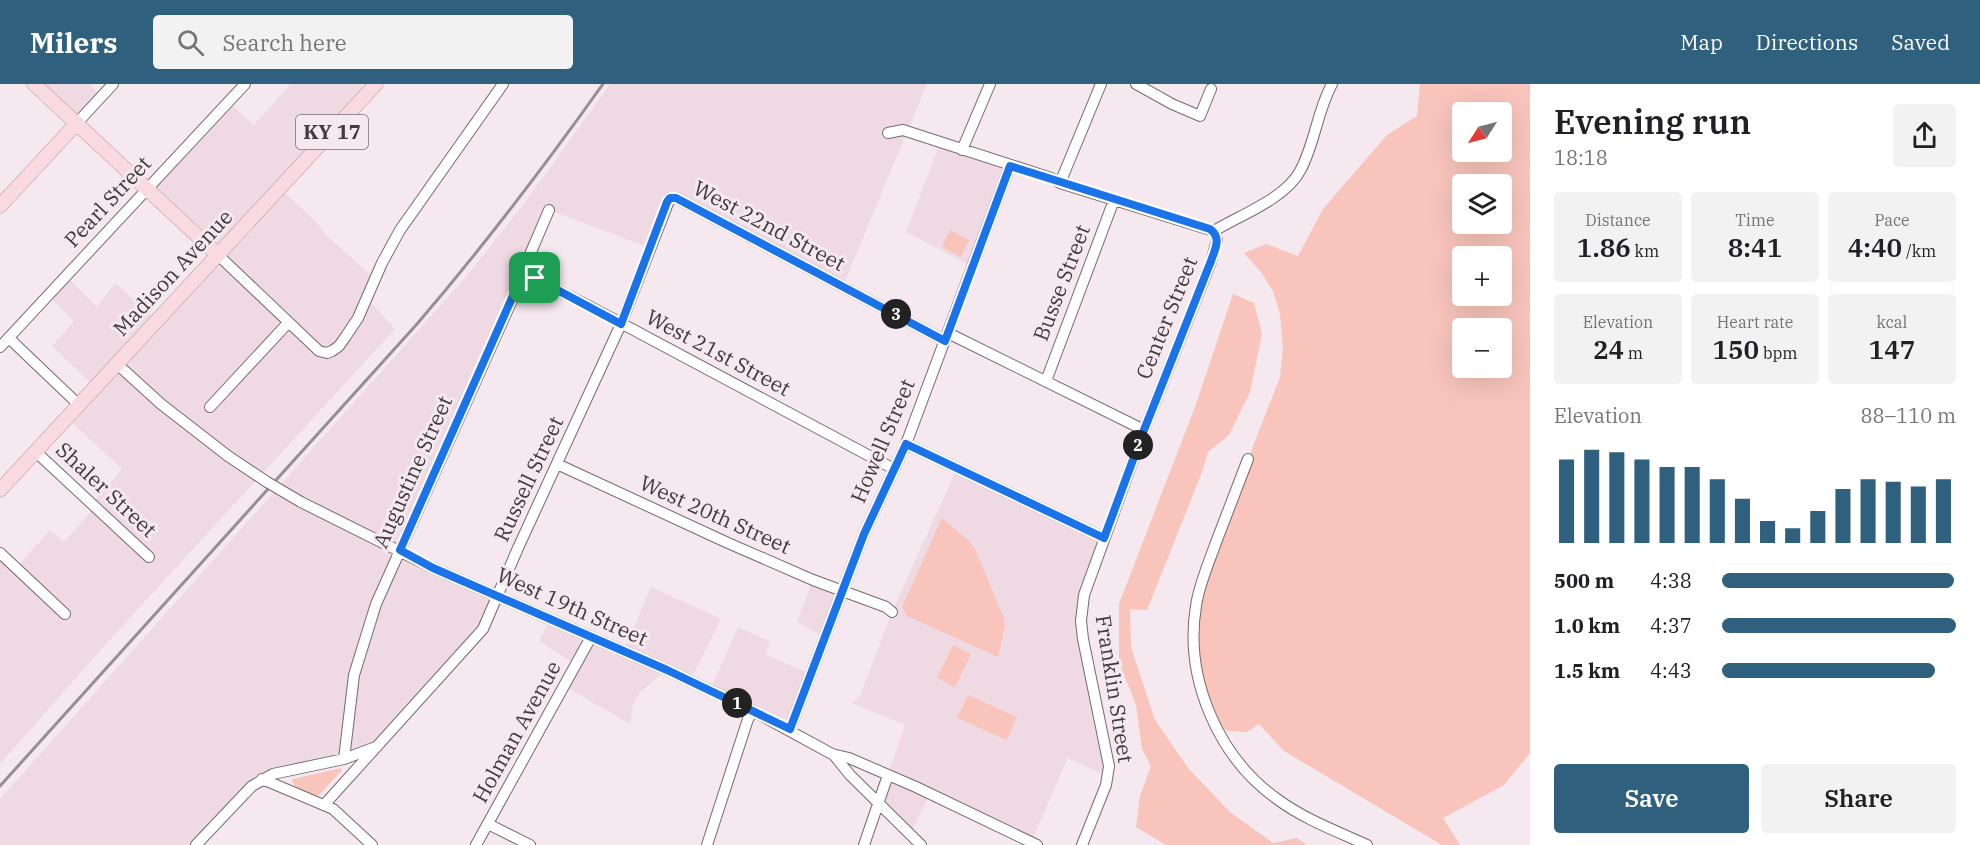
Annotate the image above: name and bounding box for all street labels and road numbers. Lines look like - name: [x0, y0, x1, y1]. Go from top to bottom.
- road number: KY 17: [296, 115, 368, 149]
- street label: Pearl Street: [58, 150, 157, 253]
- street label: West 22nd Street: [689, 173, 850, 277]
- street label: Madison Avenue: [106, 203, 238, 342]
- street label: Busse Street: [1026, 221, 1096, 345]
- street label: Center Street: [1129, 252, 1203, 383]
- street label: West 21st Street: [641, 302, 796, 402]
- street label: Howell Street: [843, 374, 921, 507]
- street label: Augustine Street: [366, 391, 458, 552]
- street label: Russell Street: [487, 411, 569, 546]
- street label: Shaler Street: [50, 436, 163, 543]
- street label: West 20th Street: [635, 468, 795, 560]
- street label: West 19th Street: [492, 560, 652, 652]
- street label: Franklin Street: [1089, 613, 1140, 765]
- street label: Holman Avenue: [466, 656, 567, 808]

